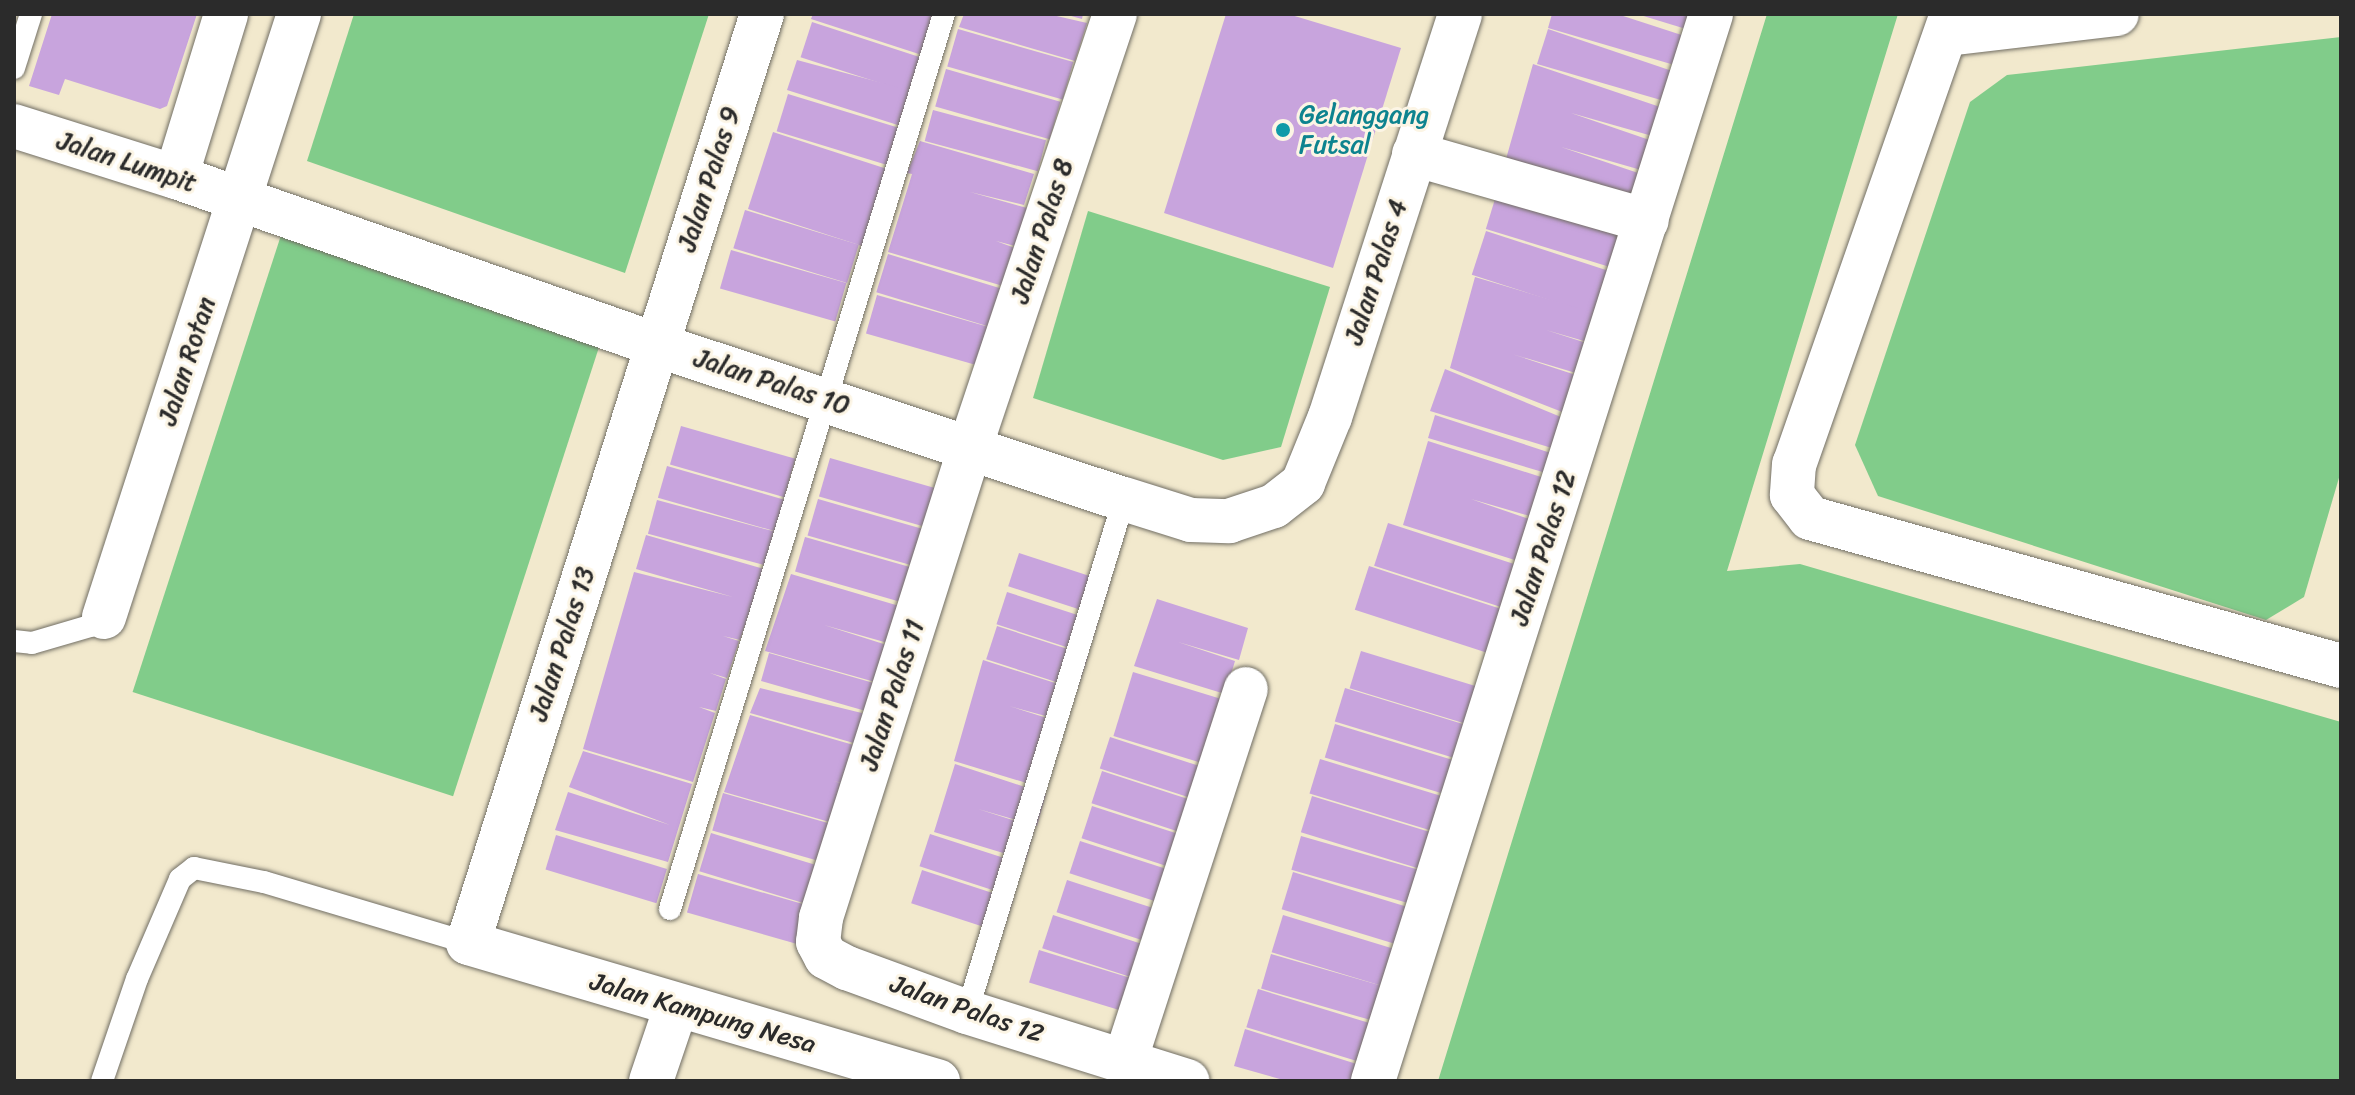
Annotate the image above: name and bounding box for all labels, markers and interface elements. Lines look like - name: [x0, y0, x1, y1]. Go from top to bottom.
- place label: Gelanggang Futsal: [1299, 99, 1429, 160]
- street label: Jalan Palas 9: [671, 103, 747, 255]
- marker: Gelanggang Futsal: [1274, 121, 1292, 139]
- street label: Jalan Lumpit: [54, 125, 200, 199]
- street label: Jalan Palas 8: [1004, 155, 1080, 307]
- street label: Jalan Palas 4: [1338, 195, 1414, 349]
- street label: Jalan Rotan: [151, 293, 223, 429]
- street label: Jalan Palas 10: [690, 342, 854, 422]
- street label: Jalan Palas 12: [1503, 467, 1583, 629]
- street label: Jalan Palas 13: [522, 563, 602, 725]
- street label: Jalan Palas 11: [853, 616, 931, 774]
- street label: Jalan Kampung Nesa: [587, 966, 819, 1060]
- street label: Jalan Palas 12: [886, 968, 1048, 1050]

